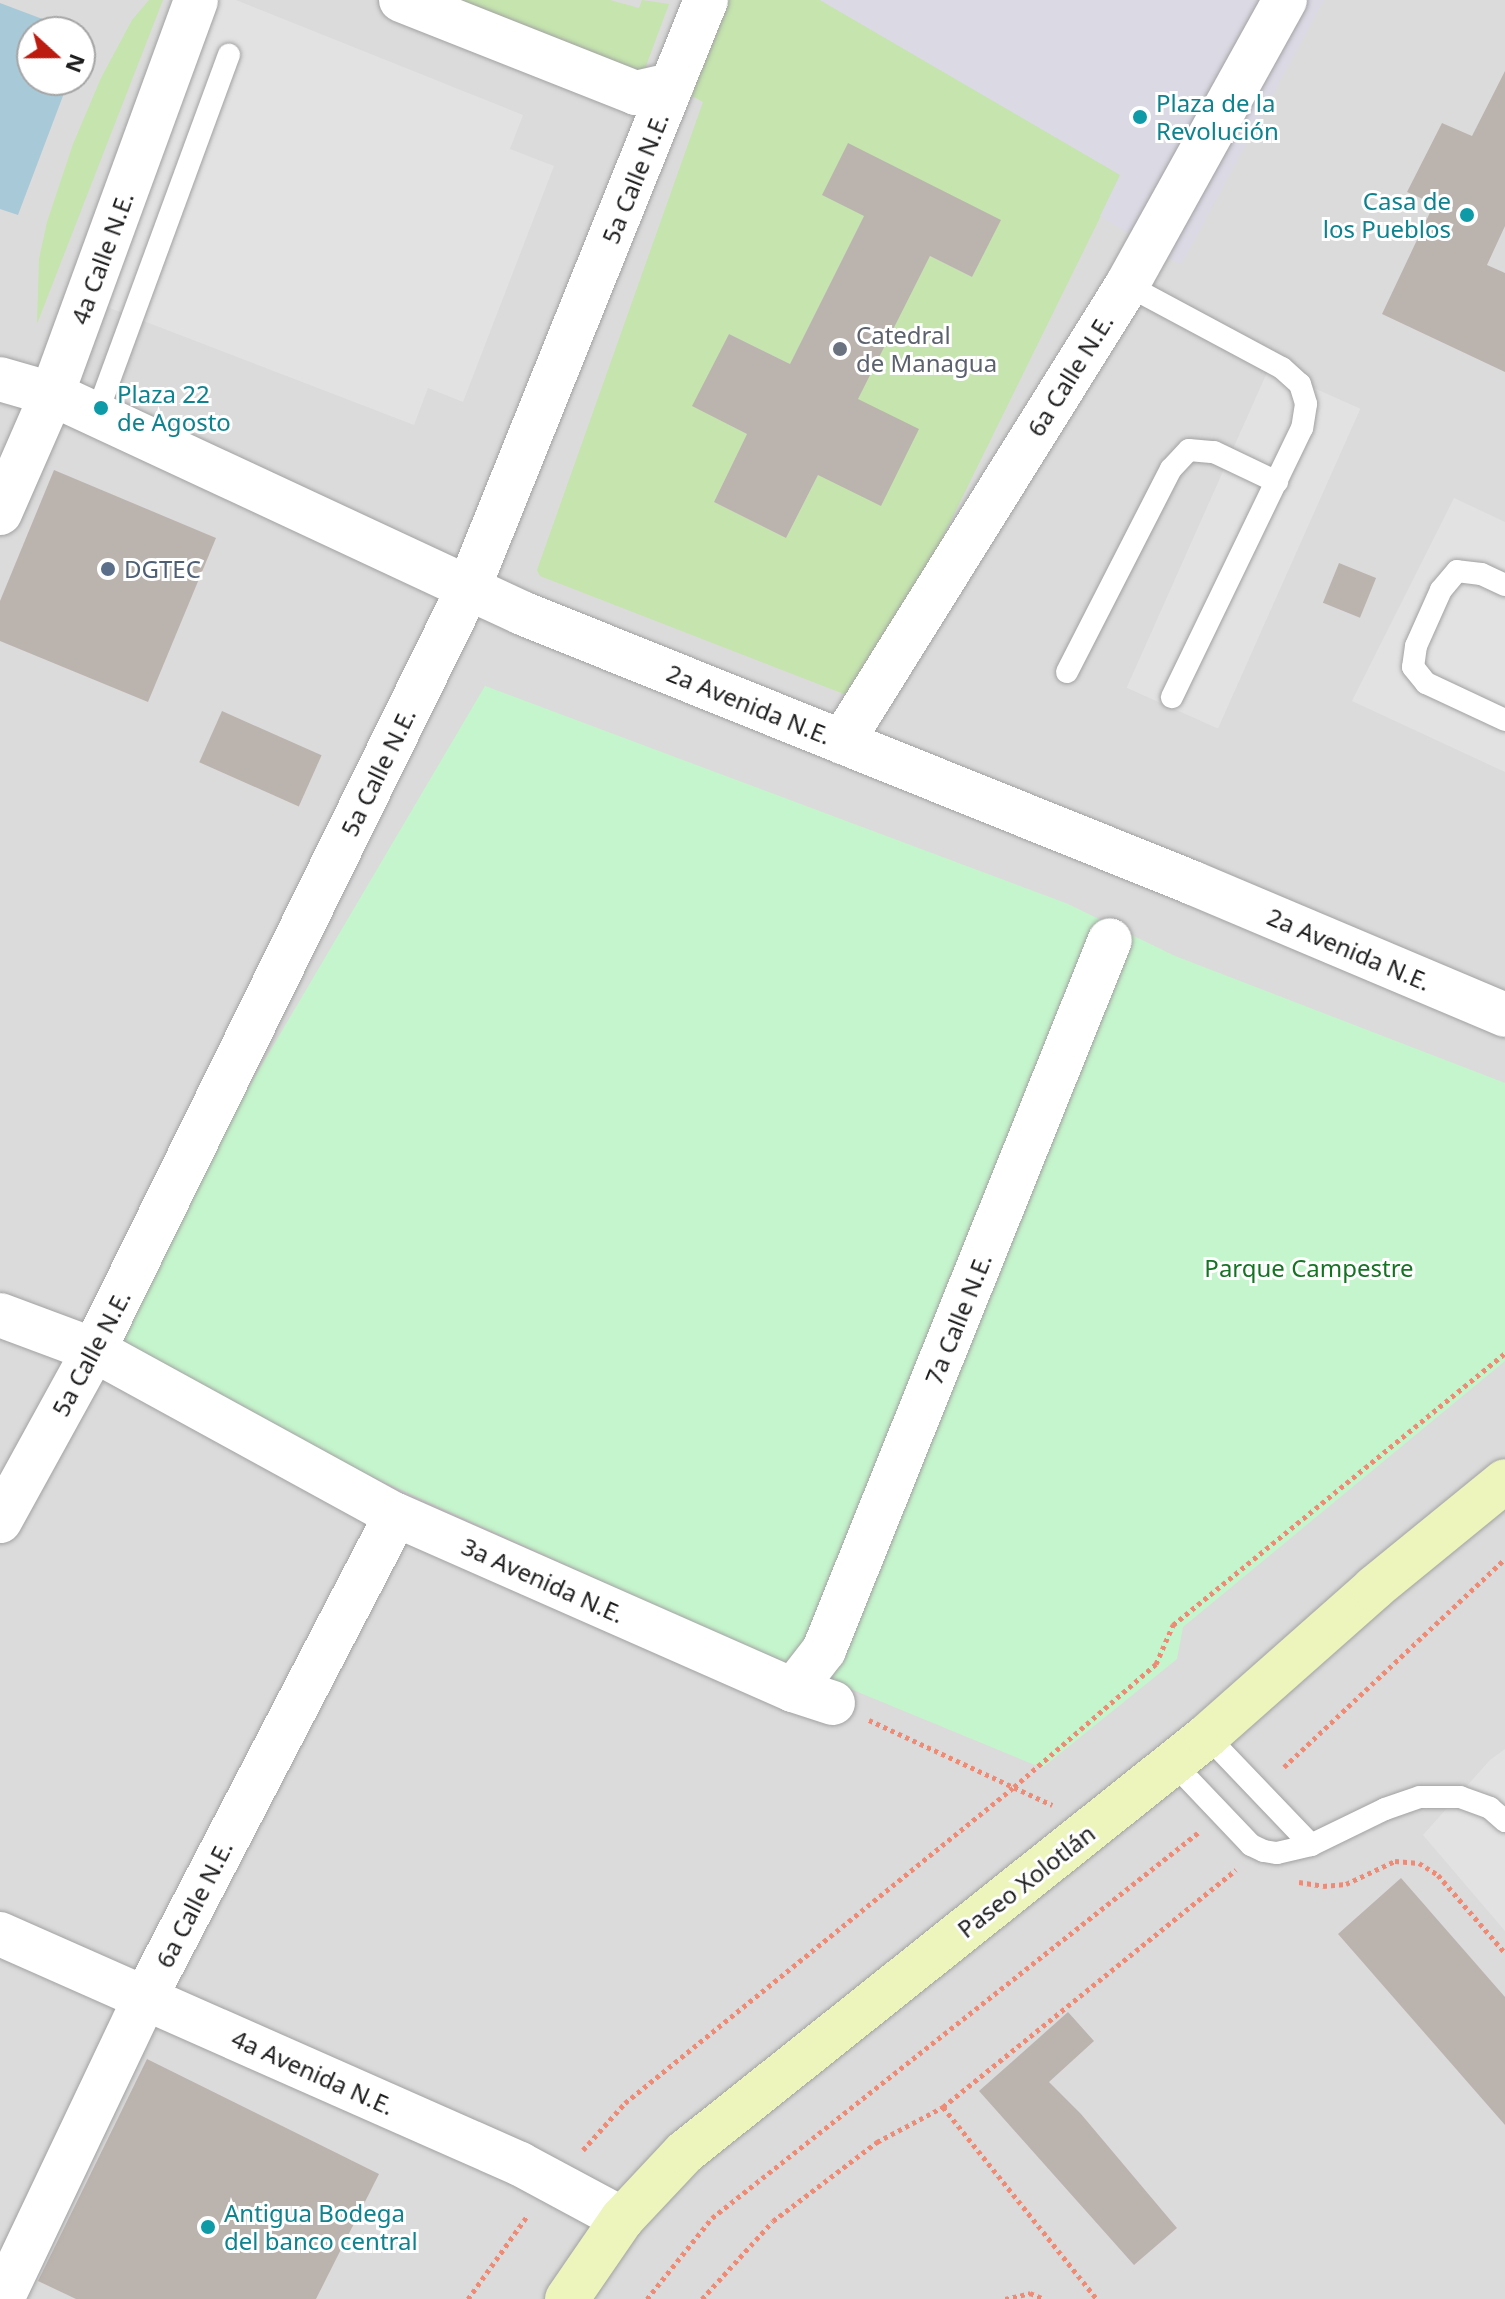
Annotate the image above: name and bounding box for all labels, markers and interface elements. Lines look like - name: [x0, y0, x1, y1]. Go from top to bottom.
- north arrow: [16, 16, 96, 96]
- text: N: [59, 50, 94, 78]
- place label: Plaza de la Revolución: [1156, 89, 1279, 145]
- street label: 5a Calle N.E.: [596, 108, 674, 248]
- marker: Plaza de la Revolución: [1131, 108, 1149, 126]
- place label: Casa de los Pueblos: [1323, 187, 1451, 243]
- street label: 4a Calle N.E.: [65, 188, 139, 328]
- marker: Casa de los Pueblos: [1458, 206, 1476, 224]
- street label: 6a Calle N.E.: [1021, 309, 1119, 441]
- place label: Catedral de Managua: [856, 321, 997, 377]
- marker: Catedral de Managua: [831, 340, 849, 358]
- place label: Plaza 22 de Agosto: [117, 380, 231, 436]
- marker: Plaza 22 de Agosto: [92, 399, 110, 417]
- place label: DGTEC: [124, 555, 201, 583]
- marker: DGTEC: [99, 560, 117, 578]
- street label: 2a Avenida N.E.: [663, 658, 835, 750]
- street label: 5a Calle N.E.: [335, 703, 421, 841]
- street label: 2a Avenida N.E.: [1263, 902, 1435, 996]
- street label: 7a Calle N.E.: [919, 1249, 997, 1389]
- park label: Parque Campestre: [1204, 1254, 1414, 1282]
- street label: 5a Calle N.E.: [46, 1285, 136, 1421]
- street label: 3a Avenida N.E.: [457, 1531, 629, 1629]
- street label: Paseo Xolotlán: [952, 1818, 1100, 1944]
- street label: 6a Calle N.E.: [150, 1836, 238, 1972]
- street label: 4a Avenida N.E.: [227, 2023, 399, 2121]
- place label: Antigua Bodega del banco central: [224, 2199, 418, 2255]
- marker: Antigua Bodega del banco central: [199, 2218, 217, 2236]

